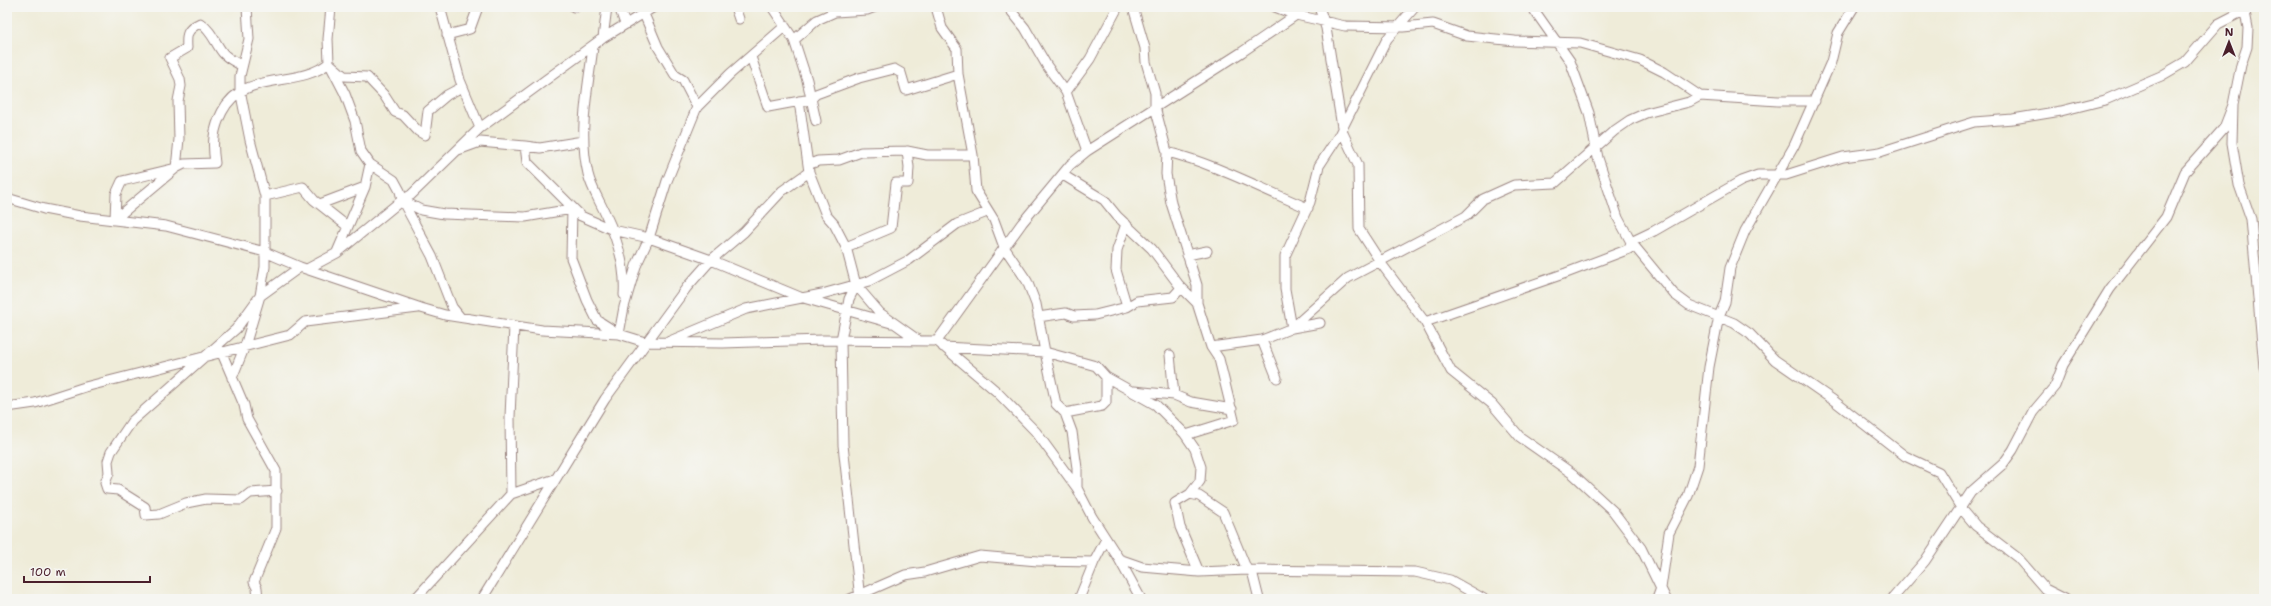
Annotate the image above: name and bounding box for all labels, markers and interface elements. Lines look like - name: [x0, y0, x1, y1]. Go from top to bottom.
- north arrow: [2209, 22, 2249, 62]
- text: N: [2225, 25, 2234, 40]
- scale bar: [24, 558, 150, 584]
- text: 100 m: [30, 564, 66, 580]

